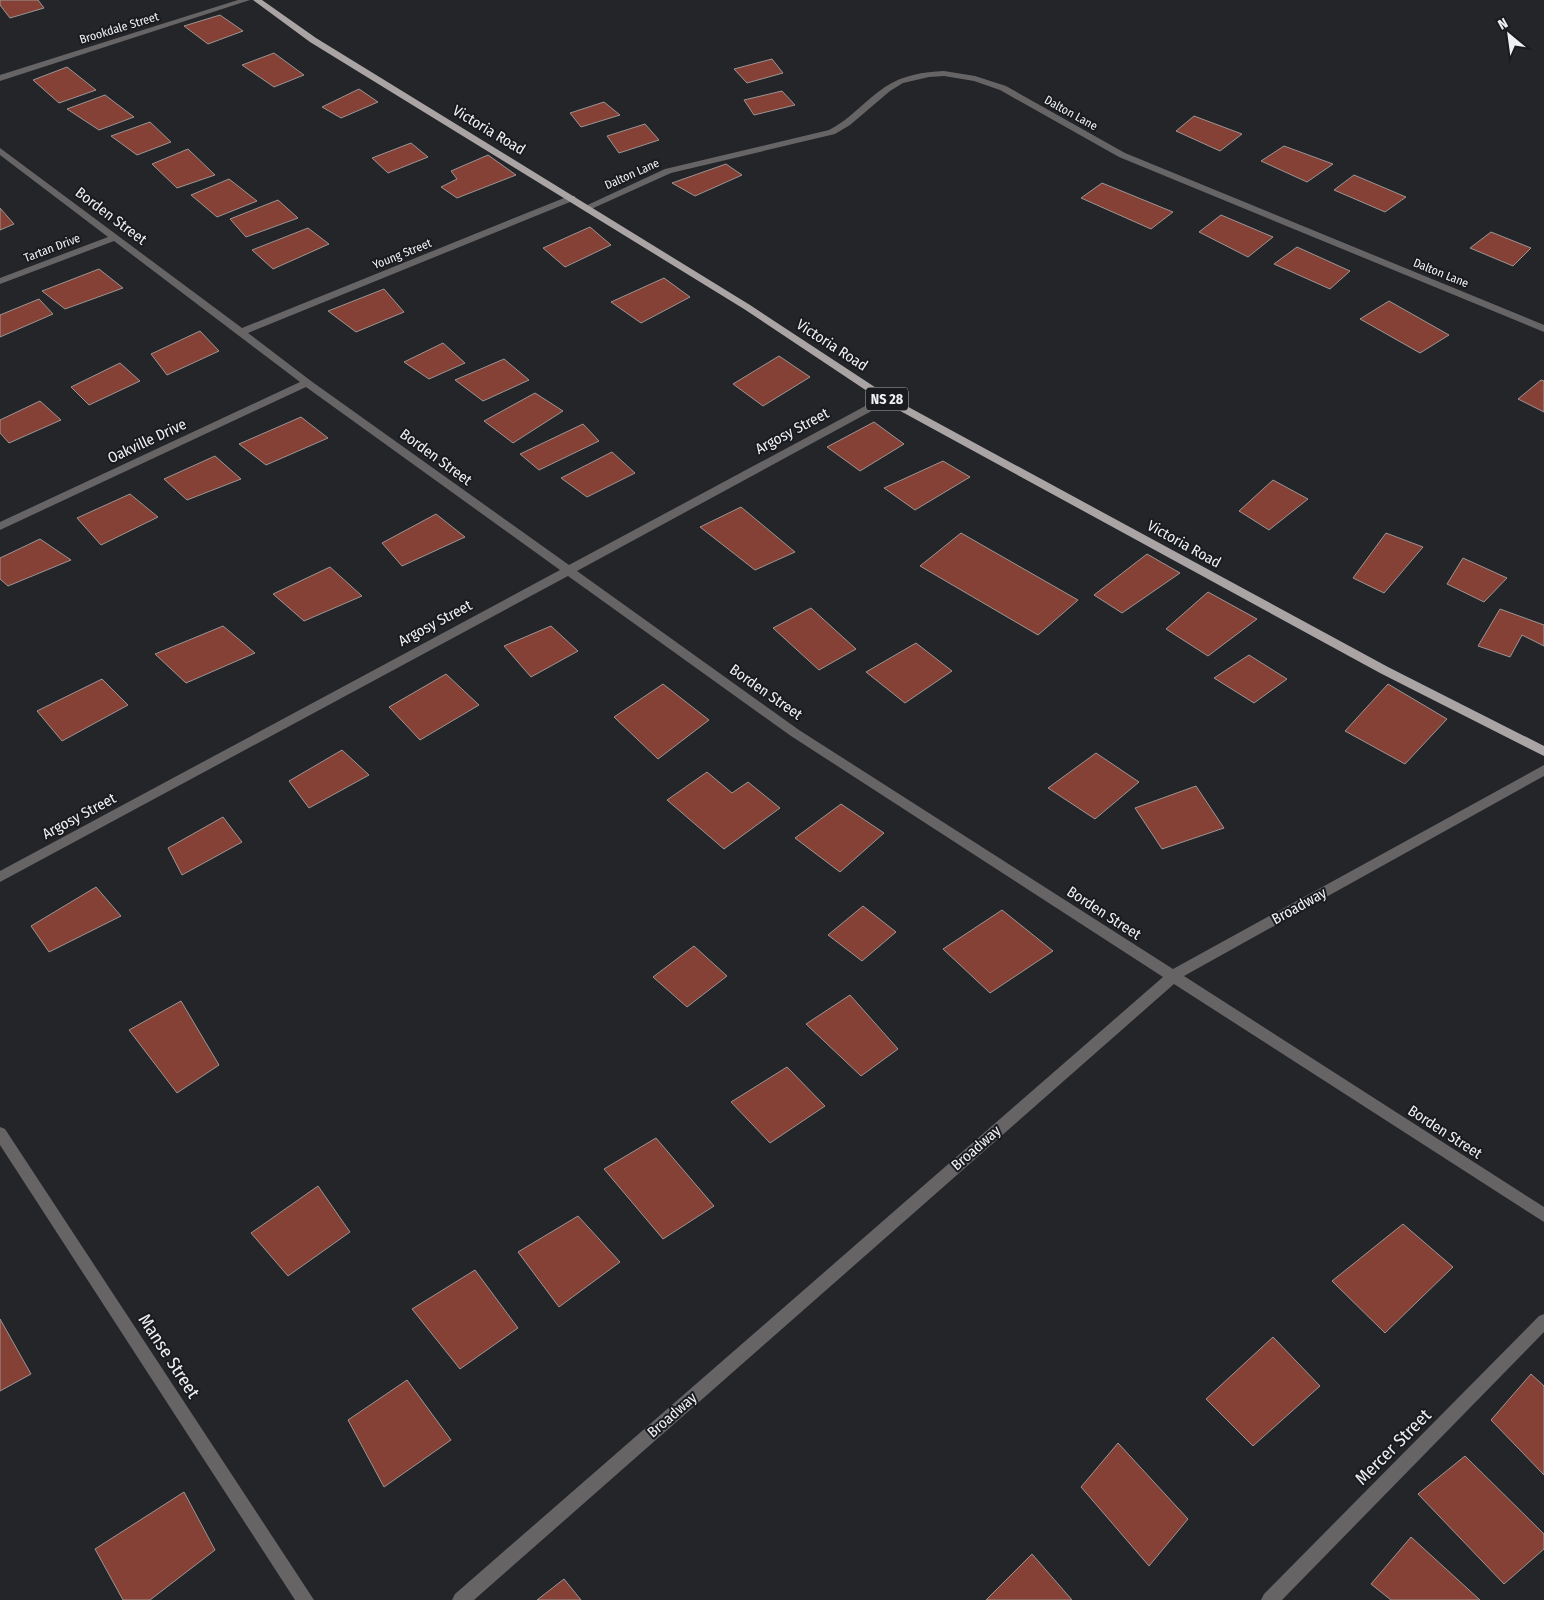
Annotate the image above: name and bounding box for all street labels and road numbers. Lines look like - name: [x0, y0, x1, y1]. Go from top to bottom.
- street label: Brookdale Street: [78, 9, 160, 47]
- street label: Dalton Lane: [1042, 93, 1100, 133]
- street label: Victoria Road: [449, 101, 529, 159]
- street label: Dalton Lane: [602, 156, 662, 192]
- street label: Borden Street: [72, 183, 150, 249]
- street label: Tartan Drive: [22, 231, 82, 265]
- street label: Young Street: [371, 236, 434, 272]
- street label: Dalton Lane: [1411, 256, 1471, 290]
- street label: Victoria Road: [793, 315, 871, 375]
- road number: NS 28: [866, 388, 908, 410]
- street label: Argosy Street: [752, 404, 832, 458]
- street label: Oakville Drive: [105, 415, 189, 467]
- street label: Borden Street: [396, 425, 476, 489]
- street label: Victoria Road: [1144, 516, 1224, 572]
- street label: Argosy Street: [395, 596, 475, 650]
- street label: Borden Street: [726, 660, 806, 724]
- street label: Argosy Street: [39, 789, 119, 843]
- street label: Borden Street: [1064, 882, 1144, 944]
- street label: Broadway: [1269, 884, 1330, 928]
- street label: Borden Street: [1405, 1101, 1485, 1163]
- street label: Broadway: [948, 1121, 1005, 1174]
- street label: Manse Street: [134, 1310, 204, 1402]
- street label: Broadway: [644, 1388, 701, 1441]
- street label: Mercer Street: [1350, 1404, 1436, 1490]

